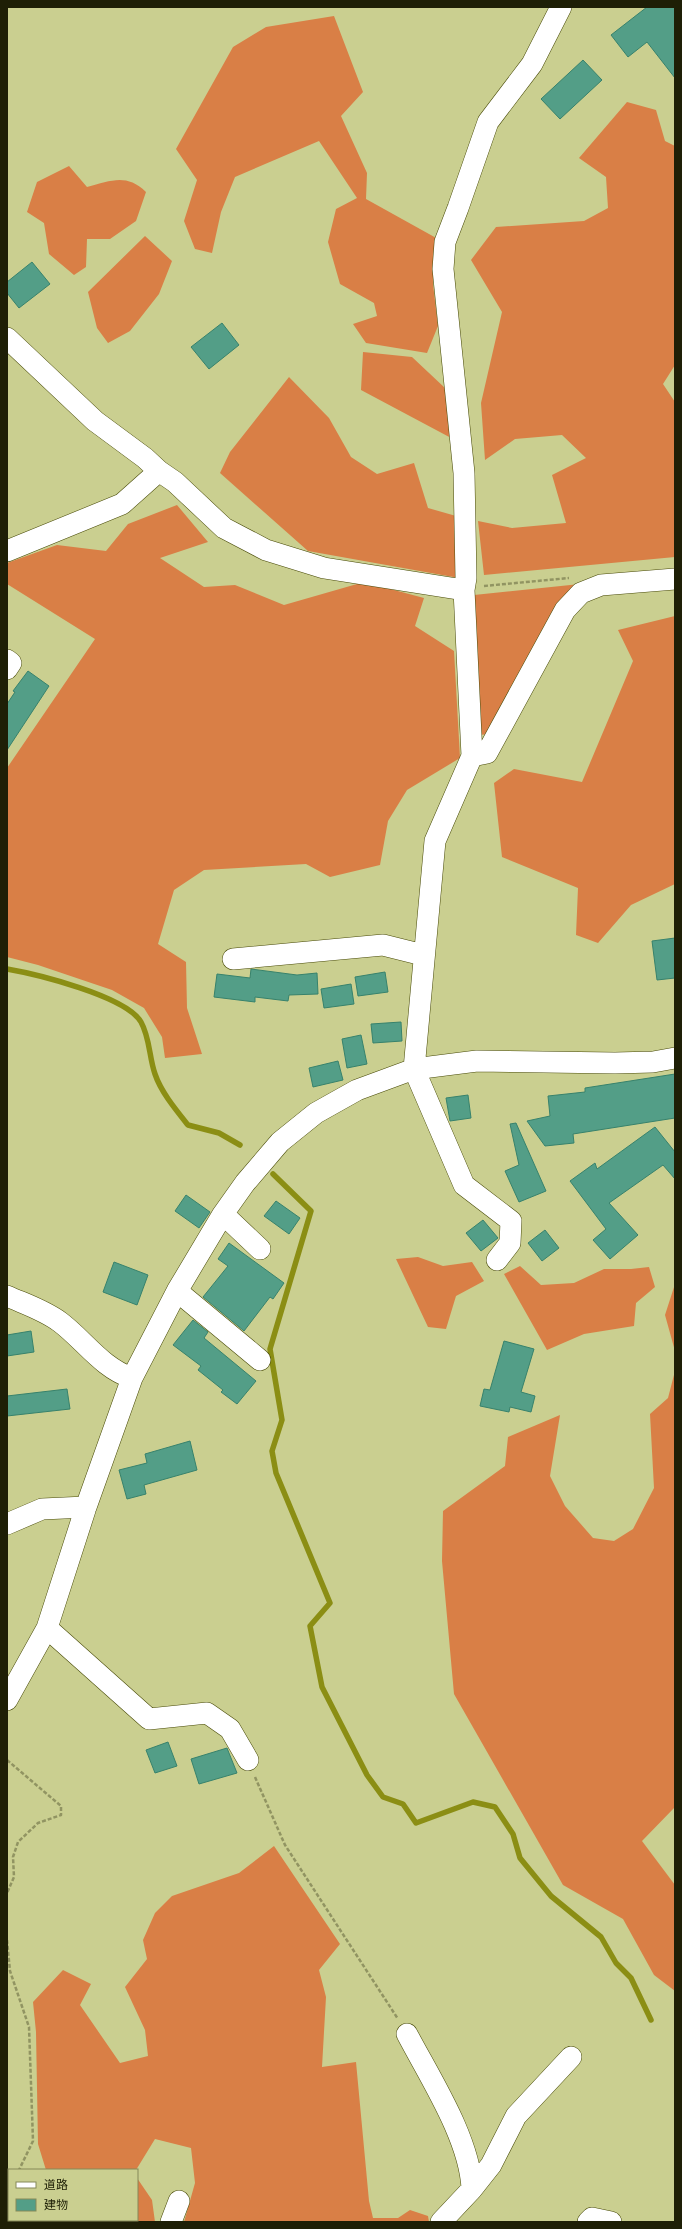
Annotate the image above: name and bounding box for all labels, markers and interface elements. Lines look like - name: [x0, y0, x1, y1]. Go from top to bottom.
- legend: [8, 2169, 138, 2221]
- text: 道路: [44, 2178, 68, 2193]
- text: 建物: [44, 2198, 68, 2213]

